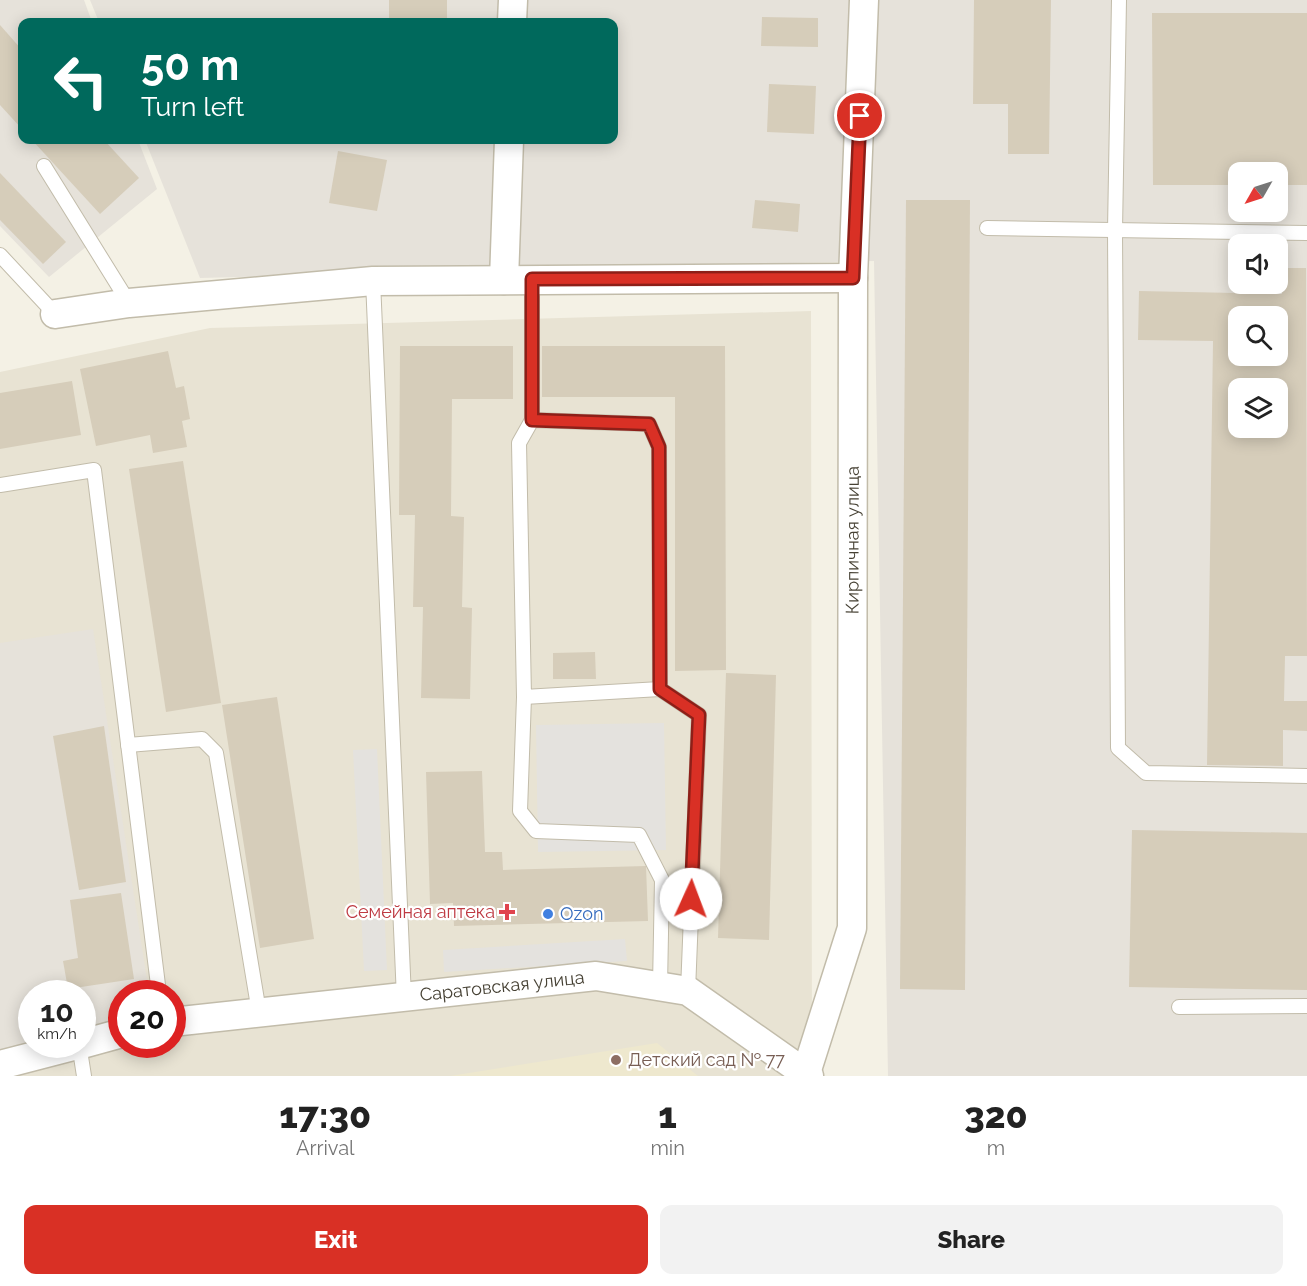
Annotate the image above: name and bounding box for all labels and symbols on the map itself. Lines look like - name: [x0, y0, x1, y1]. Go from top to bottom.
- pin: [834, 90, 885, 141]
- north arrow: [1228, 162, 1288, 222]
- street label: Кирпичная улица: [841, 466, 863, 614]
- position arrow: [659, 867, 723, 931]
- place label: Семейная аптека: [346, 901, 495, 922]
- place label: Ozon: [560, 903, 603, 924]
- marker: Семейная аптека: [500, 905, 514, 919]
- marker: Ozon: [541, 907, 555, 921]
- street label: Саратовская улица: [419, 966, 585, 1005]
- speed limit sign: 20: [108, 980, 186, 1058]
- place label: Детский сад № 77: [628, 1049, 785, 1070]
- marker: Детский сад № 77: [609, 1053, 623, 1067]

